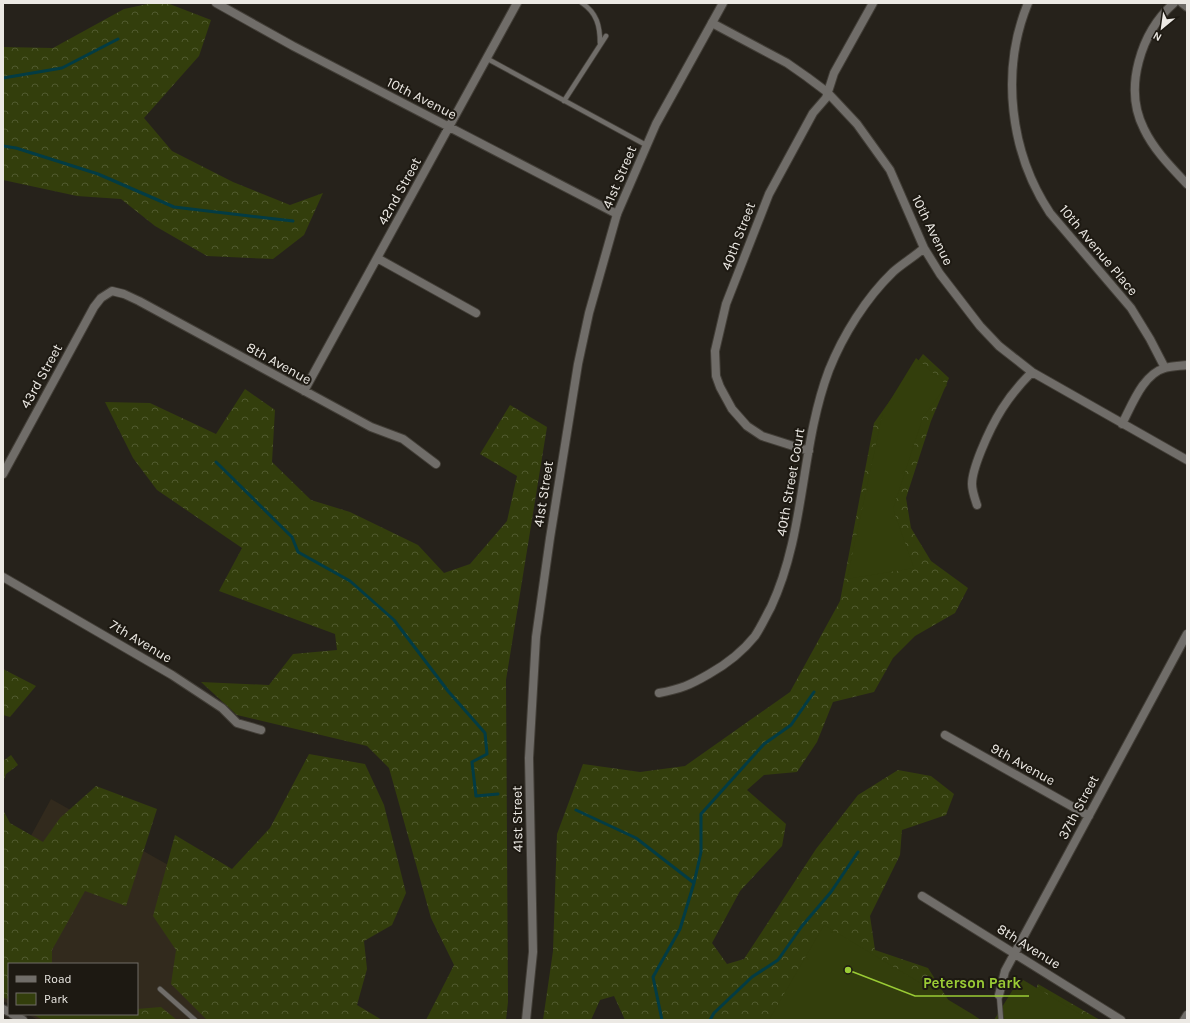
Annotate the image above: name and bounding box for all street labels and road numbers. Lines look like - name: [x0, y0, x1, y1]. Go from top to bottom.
- street label: 10th Avenue: [384, 74, 460, 123]
- street label: 41st Street: [599, 143, 640, 211]
- street label: 42nd Street: [374, 155, 425, 228]
- street label: 10th Avenue: [908, 192, 957, 268]
- street label: 40th Street: [718, 200, 759, 273]
- street label: 10th Avenue Place: [1056, 202, 1142, 299]
- street label: 8th Avenue: [243, 339, 314, 388]
- street label: 43rd Street: [17, 341, 66, 412]
- street label: 40th Street Court: [773, 426, 808, 538]
- street label: 41st Street: [530, 460, 557, 528]
- street label: 7th Avenue: [106, 616, 175, 667]
- street label: 9th Avenue: [987, 740, 1058, 789]
- street label: 37th Street: [1054, 772, 1102, 842]
- street label: 41st Street: [508, 785, 527, 853]
- street label: 8th Avenue: [994, 920, 1064, 973]

